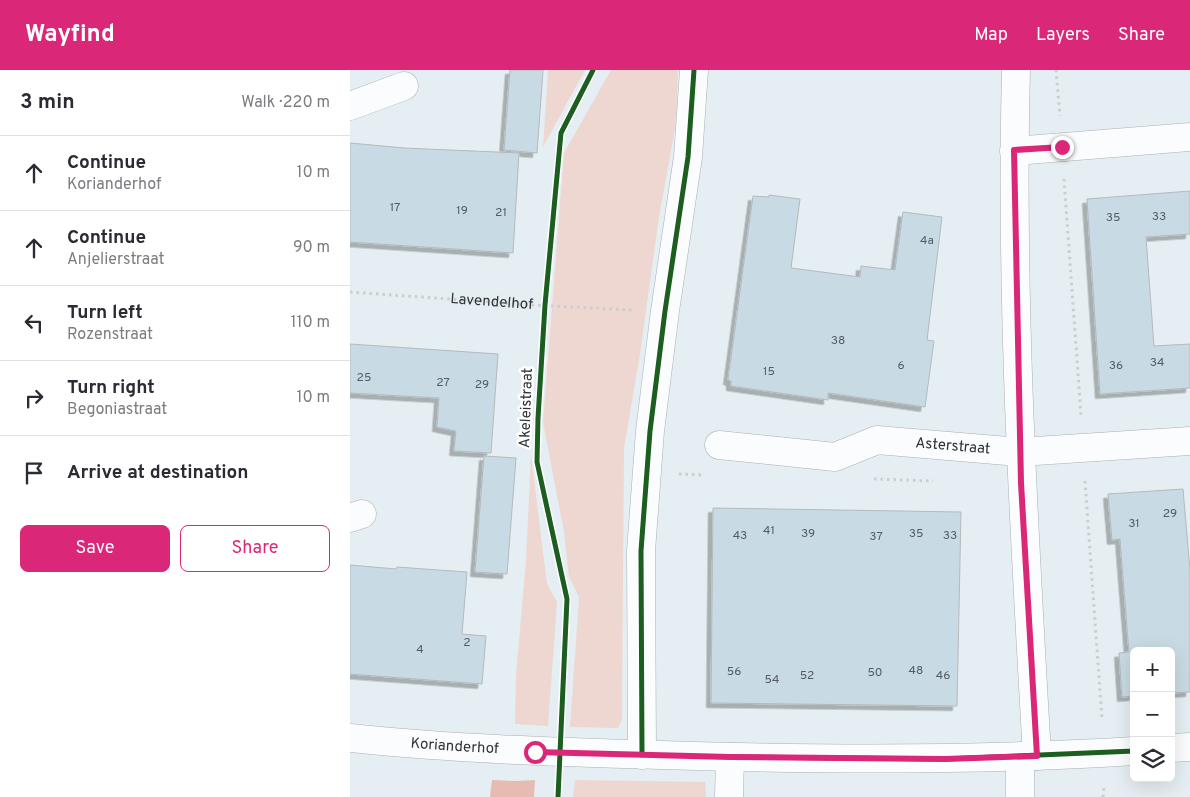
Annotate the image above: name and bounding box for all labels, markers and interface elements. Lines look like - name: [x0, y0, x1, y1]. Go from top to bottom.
- text: Wayfind: [25, 20, 115, 50]
- text: Map: [974, 24, 1008, 47]
- text: Layers: [1036, 24, 1090, 47]
- text: Share: [1118, 24, 1165, 47]
- text: 3 min: [20, 89, 75, 116]
- text: Walk · 220 m: [241, 93, 330, 113]
- route end: [1051, 136, 1074, 159]
- text: Continue: [67, 151, 146, 175]
- icon: ahead: [20, 159, 48, 187]
- text: 10 m: [296, 163, 330, 183]
- text: Korianderhof: [67, 175, 161, 195]
- house number: 17: [390, 200, 400, 216]
- house number: 19: [456, 203, 468, 219]
- house number: 21: [495, 205, 507, 221]
- house number: 33: [1152, 209, 1166, 225]
- house number: 35: [1106, 210, 1120, 226]
- text: Continue: [67, 226, 146, 250]
- house number: 4a: [920, 233, 934, 249]
- icon: ahead: [20, 234, 48, 262]
- text: 90 m: [293, 238, 330, 258]
- text: Anjelierstraat: [67, 250, 165, 270]
- street label: Lavendelhof: [449, 290, 534, 314]
- text: Turn left: [67, 301, 143, 325]
- icon: left: [20, 309, 48, 337]
- text: 110 m: [290, 313, 330, 333]
- text: Rozenstraat: [67, 325, 153, 345]
- house number: 38: [831, 333, 845, 349]
- house number: 34: [1150, 355, 1164, 371]
- house number: 6: [897, 358, 905, 374]
- house number: 36: [1109, 358, 1123, 374]
- house number: 15: [763, 364, 775, 380]
- street label: Akeleistraat: [516, 368, 538, 448]
- house number: 25: [357, 370, 371, 386]
- house number: 27: [436, 375, 450, 391]
- text: Turn right: [67, 376, 155, 400]
- house number: 29: [475, 377, 489, 393]
- icon: right: [20, 384, 48, 412]
- text: 10 m: [296, 388, 330, 408]
- text: Begoniastraat: [67, 400, 167, 420]
- street label: Asterstraat: [914, 434, 991, 459]
- icon: arrive: [20, 459, 48, 487]
- text: Arrive at destination: [67, 461, 248, 485]
- house number: 29: [1163, 506, 1177, 522]
- house number: 31: [1128, 516, 1140, 532]
- house number: 41: [763, 523, 775, 539]
- button: Save: [20, 525, 170, 572]
- button: Share: [180, 525, 330, 572]
- house number: 39: [801, 526, 815, 542]
- house number: 35: [909, 526, 923, 542]
- house number: 43: [733, 528, 747, 544]
- house number: 33: [943, 528, 957, 544]
- house number: 37: [869, 529, 883, 545]
- house number: 2: [463, 635, 471, 651]
- house number: 4: [416, 642, 424, 658]
- map controls: [1130, 647, 1175, 782]
- button: +: [1130, 647, 1175, 692]
- house number: 48: [909, 663, 923, 679]
- house number: 56: [727, 664, 741, 680]
- house number: 50: [867, 665, 883, 681]
- house number: 52: [800, 668, 814, 684]
- house number: 46: [936, 668, 950, 684]
- house number: 54: [764, 672, 780, 688]
- button: −: [1130, 692, 1175, 737]
- street label: Korianderhof: [410, 734, 499, 759]
- button: layers: [1130, 737, 1175, 782]
- route start: [524, 741, 547, 764]

